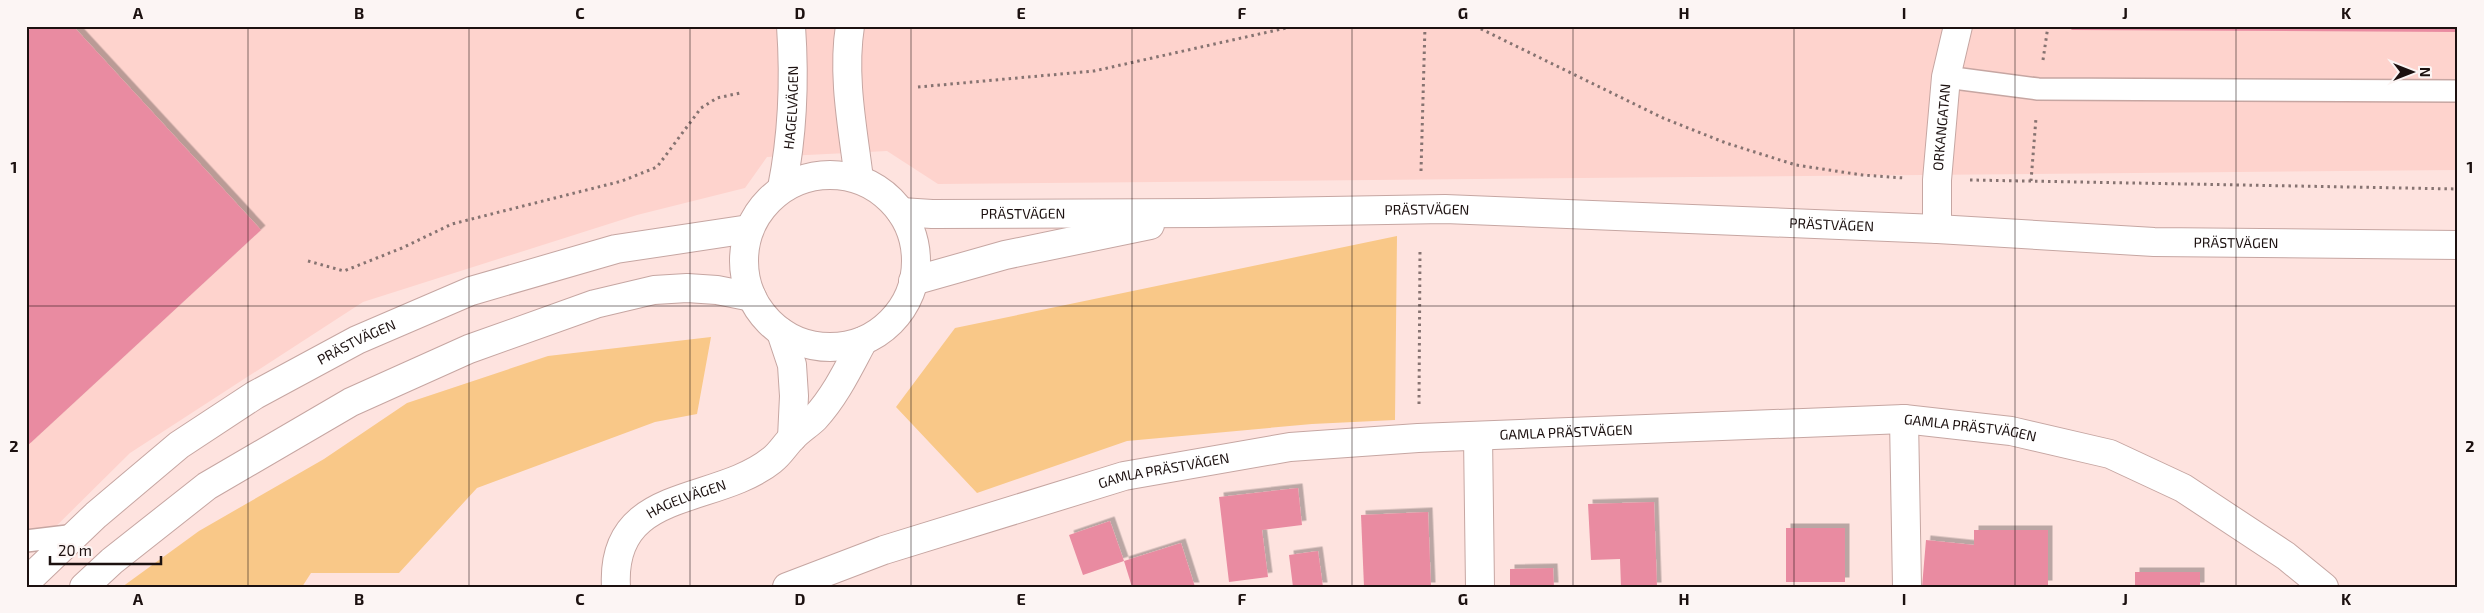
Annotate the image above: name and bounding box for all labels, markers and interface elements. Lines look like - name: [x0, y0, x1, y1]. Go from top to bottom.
- text: A: [133, 3, 144, 22]
- text: B: [354, 3, 364, 22]
- text: C: [575, 3, 585, 22]
- text: D: [795, 3, 806, 22]
- text: E: [1016, 3, 1026, 22]
- text: F: [1238, 3, 1247, 22]
- text: G: [1458, 3, 1468, 22]
- text: H: [1678, 3, 1690, 22]
- text: I: [1902, 3, 1906, 22]
- text: J: [2122, 3, 2128, 22]
- text: K: [2341, 3, 2352, 22]
- north arrow: [2386, 48, 2436, 98]
- street label: HAGELVÄGEN: [779, 66, 801, 150]
- text: N: [2417, 67, 2434, 77]
- street label: ORKANGATAN: [1929, 83, 1953, 171]
- text: 1: [11, 157, 17, 176]
- text: 1: [2467, 157, 2473, 176]
- street label: PRÄSTVÄGEN: [1384, 200, 1470, 218]
- street label: PRÄSTVÄGEN: [980, 205, 1065, 222]
- street label: PRÄSTVÄGEN: [1789, 214, 1874, 234]
- street label: PRÄSTVÄGEN: [2194, 233, 2279, 251]
- street label: PRÄSTVÄGEN: [314, 315, 398, 368]
- street label: GAMLA PRÄSTVÄGEN: [1903, 410, 2038, 445]
- street label: GAMLA PRÄSTVÄGEN: [1499, 421, 1633, 443]
- text: 2: [9, 436, 19, 455]
- text: 2: [2465, 436, 2475, 455]
- street label: GAMLA PRÄSTVÄGEN: [1096, 449, 1231, 491]
- street label: HAGELVÄGEN: [643, 476, 728, 521]
- scale bar: [50, 533, 161, 565]
- text: 20 m: [58, 541, 92, 559]
- text: A: [133, 589, 144, 608]
- text: B: [354, 589, 364, 608]
- text: C: [575, 589, 585, 608]
- text: D: [795, 589, 806, 608]
- text: E: [1016, 589, 1026, 608]
- text: F: [1238, 589, 1247, 608]
- text: G: [1458, 589, 1468, 608]
- text: H: [1678, 589, 1690, 608]
- text: I: [1902, 589, 1906, 608]
- text: J: [2122, 589, 2128, 608]
- text: K: [2341, 589, 2352, 608]

